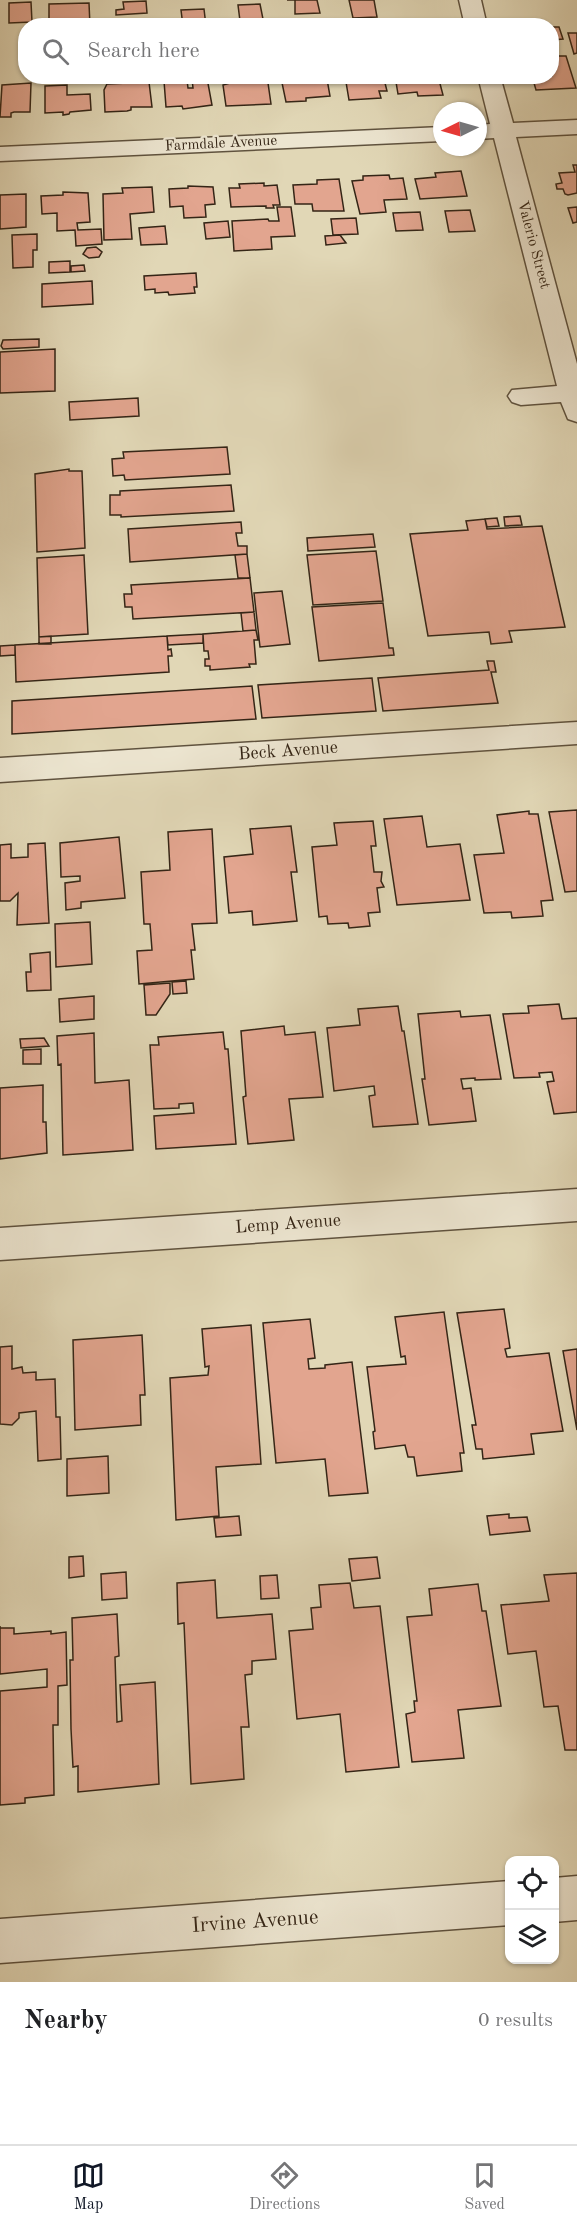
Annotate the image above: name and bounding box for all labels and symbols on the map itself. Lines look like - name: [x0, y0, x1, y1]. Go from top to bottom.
- north arrow: [433, 102, 487, 156]
- street label: Farmdale Avenue: [164, 134, 278, 154]
- street label: Valerio Street: [514, 199, 552, 291]
- street label: Beck Avenue: [237, 739, 339, 763]
- street label: Lemp Avenue: [234, 1211, 342, 1237]
- street label: Irvine Avenue: [191, 1907, 319, 1937]

